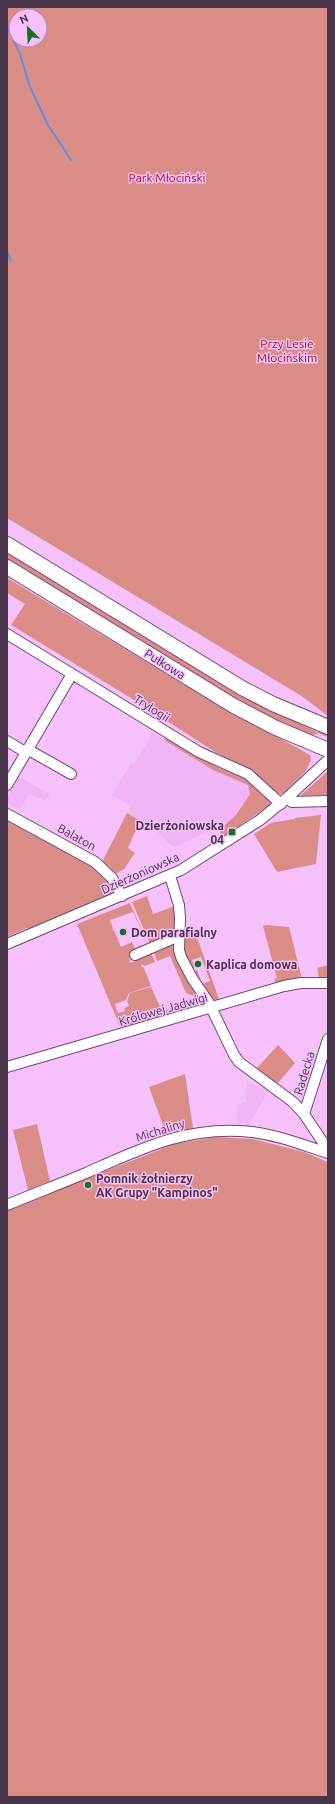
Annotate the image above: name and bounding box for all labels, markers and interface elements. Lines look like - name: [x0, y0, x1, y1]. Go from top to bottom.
- north arrow: [8, 8, 48, 48]
- text: N: [18, 12, 30, 26]
- park label: Park Młociński: [129, 171, 205, 184]
- park label: Przy Lesie Młocińskim: [257, 337, 317, 364]
- street label: Pułkowa: [142, 646, 188, 682]
- street label: Trylogii: [132, 692, 172, 724]
- place label: Dzierżoniowska 04: [135, 819, 224, 846]
- street label: Balaton: [56, 821, 98, 853]
- marker: Dzierżoniowska 04: [227, 827, 237, 837]
- street label: Dzierżoniowska: [99, 850, 181, 896]
- place label: Dom parafialny: [131, 926, 217, 939]
- marker: Dom parafialny: [118, 927, 128, 937]
- place label: Kaplica domowa: [206, 958, 297, 971]
- marker: Kaplica domowa: [193, 959, 203, 969]
- street label: Królowej Jadwigi: [117, 990, 209, 1028]
- street label: Radecka: [291, 1050, 317, 1096]
- street label: Michaliny: [134, 1116, 186, 1144]
- place label: Pomnik żołnierzy AK Grupy "Kampinos": [96, 1172, 218, 1199]
- marker: Pomnik żołnierzy AK Grupy "Kampinos": [83, 1180, 93, 1190]

